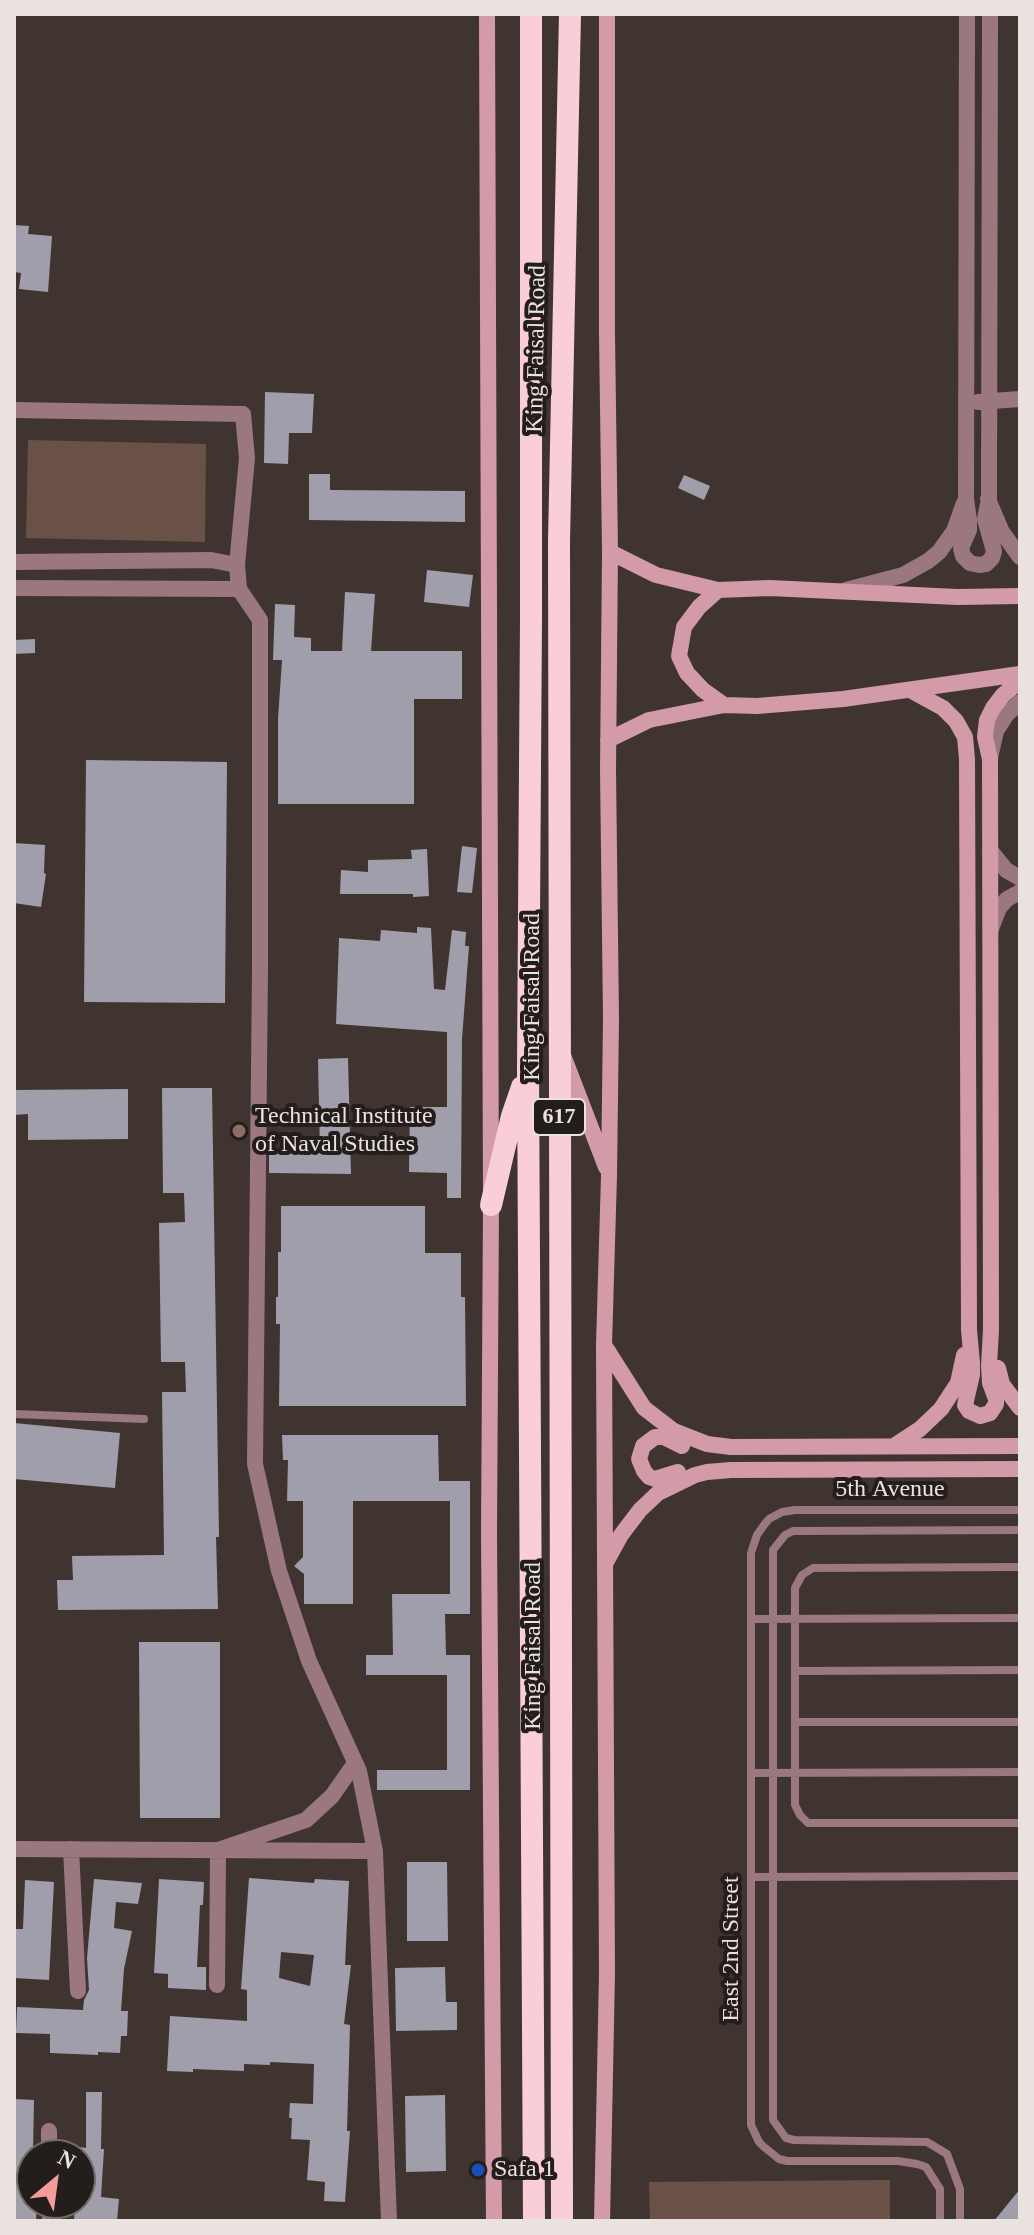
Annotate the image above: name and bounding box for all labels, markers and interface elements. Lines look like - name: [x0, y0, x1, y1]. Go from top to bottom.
- street label: King Faisal Road: [521, 265, 553, 433]
- street label: King Faisal Road: [519, 913, 547, 1081]
- road number: 617: [533, 1099, 585, 1135]
- place label: Technical Institute of Naval Studies: [255, 1103, 433, 1159]
- marker: Technical Institute of Naval Studies: [230, 1122, 248, 1140]
- street label: 5th Avenue: [835, 1476, 945, 1504]
- street label: King Faisal Road: [520, 1562, 548, 1730]
- street label: East 2nd Street: [718, 1876, 746, 2022]
- north arrow: [16, 2139, 96, 2219]
- text: N: [54, 2145, 80, 2174]
- place label: Safa 1: [494, 2156, 555, 2184]
- marker: Safa 1: [469, 2161, 487, 2179]

